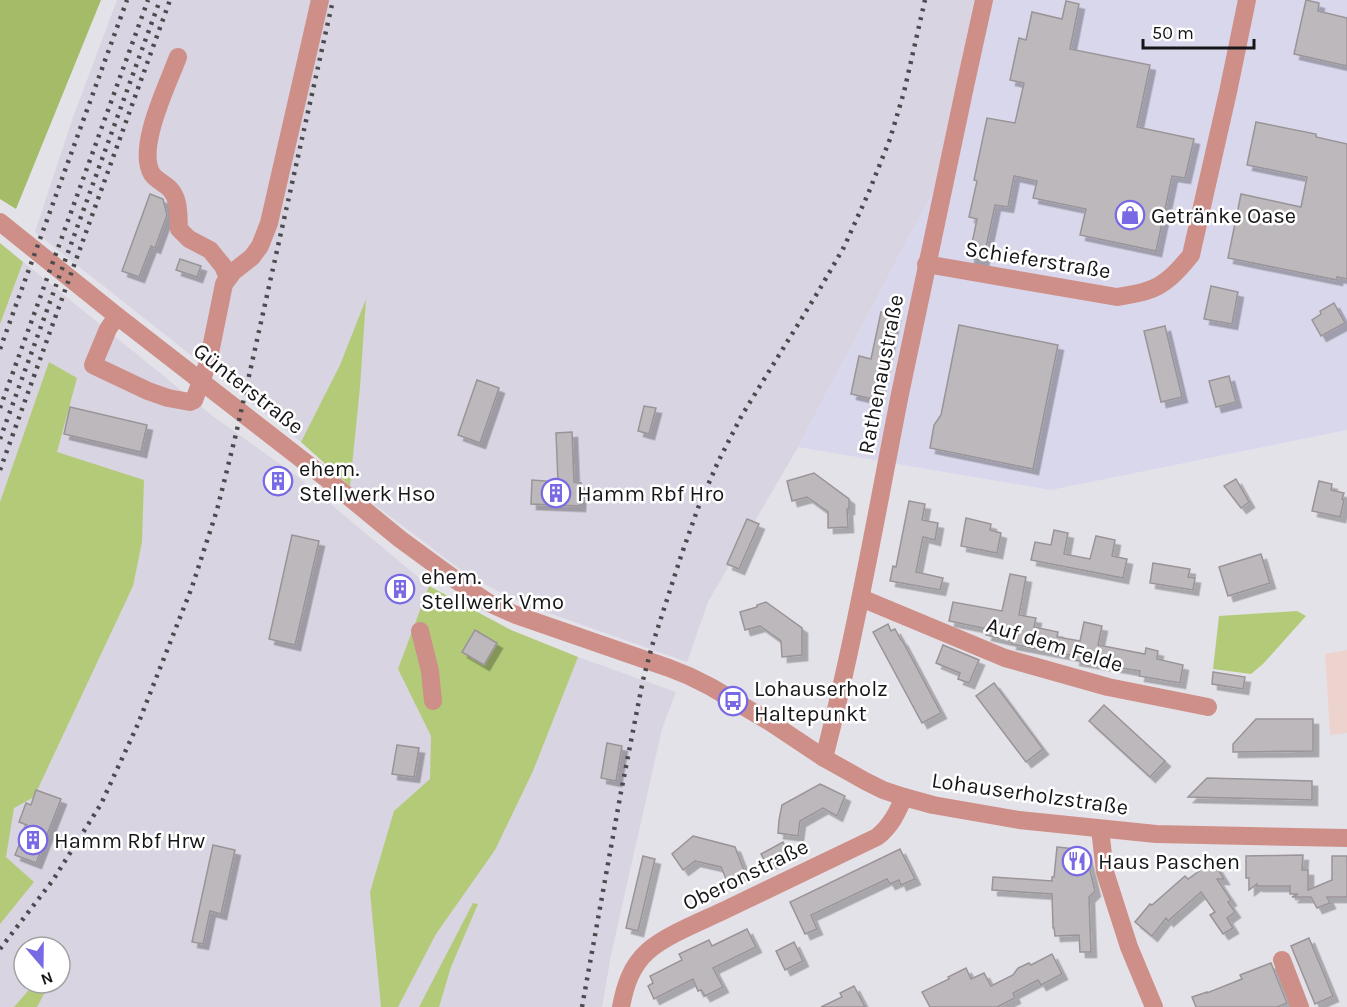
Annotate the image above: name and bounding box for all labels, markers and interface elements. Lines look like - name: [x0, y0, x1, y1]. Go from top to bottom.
- scale bar: [1143, 12, 1254, 50]
- text: 50 m: [1152, 22, 1194, 44]
- shop icon: Getränke Oase: [1114, 199, 1146, 231]
- place label: Getränke Oase: [1151, 203, 1296, 229]
- street label: Schieferstraße: [963, 236, 1113, 284]
- street label: Rathenaustraße: [853, 292, 909, 456]
- street label: Günterstraße: [188, 338, 309, 440]
- place label: ehem. Stellwerk Hso: [299, 456, 435, 507]
- building icon: ehem. Stellwerk Hso: [262, 465, 294, 497]
- building icon: Hamm Rbf Hro: [540, 477, 572, 509]
- place label: Hamm Rbf Hro: [577, 481, 724, 507]
- place label: ehem. Stellwerk Vmo: [421, 564, 564, 615]
- building icon: ehem. Stellwerk Vmo: [384, 573, 416, 605]
- street label: Auf dem Felde: [983, 612, 1126, 678]
- place label: Lohauserholz Haltepunkt: [754, 676, 888, 727]
- bus stop icon: Lohauserholz Haltepunkt: [717, 685, 749, 717]
- street label: Lohauserholzstraße: [930, 767, 1130, 821]
- building icon: Hamm Rbf Hrw: [17, 824, 49, 856]
- place label: Hamm Rbf Hrw: [54, 828, 205, 854]
- street label: Oberonstraße: [678, 833, 812, 916]
- restaurant icon: Haus Paschen: [1061, 845, 1093, 877]
- place label: Haus Paschen: [1098, 849, 1240, 875]
- north arrow: [12, 935, 72, 995]
- text: N: [38, 968, 56, 990]

